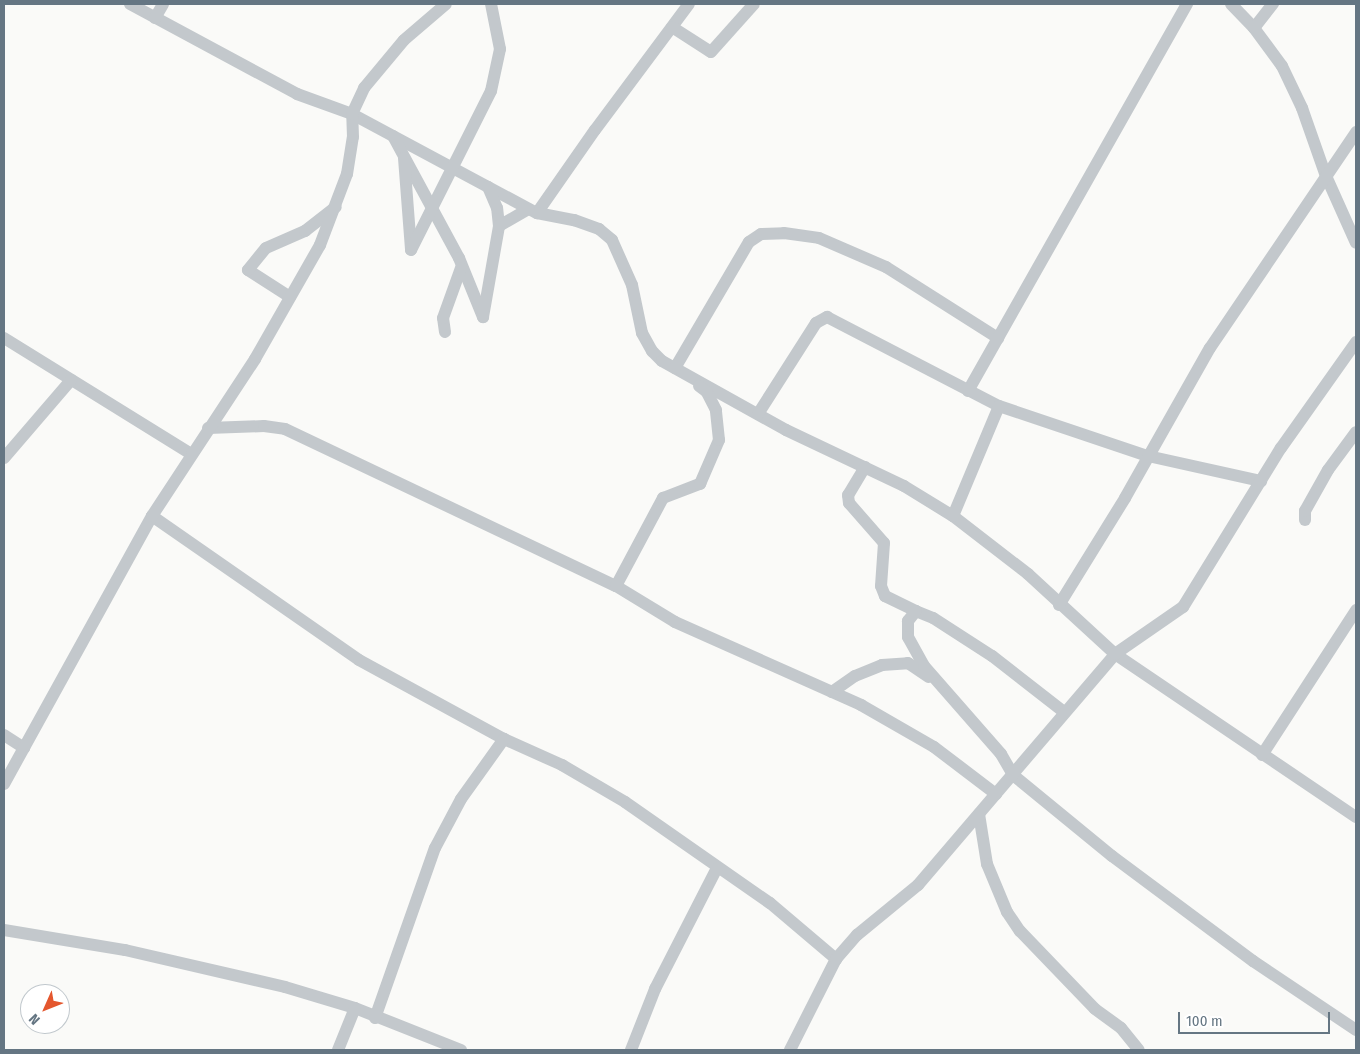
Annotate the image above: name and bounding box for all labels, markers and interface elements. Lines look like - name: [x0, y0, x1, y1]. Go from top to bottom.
- north arrow: [20, 984, 70, 1034]
- scale bar: [1180, 1002, 1332, 1034]
- text: N: [26, 1010, 44, 1028]
- text: 100 m: [1186, 1012, 1223, 1030]

